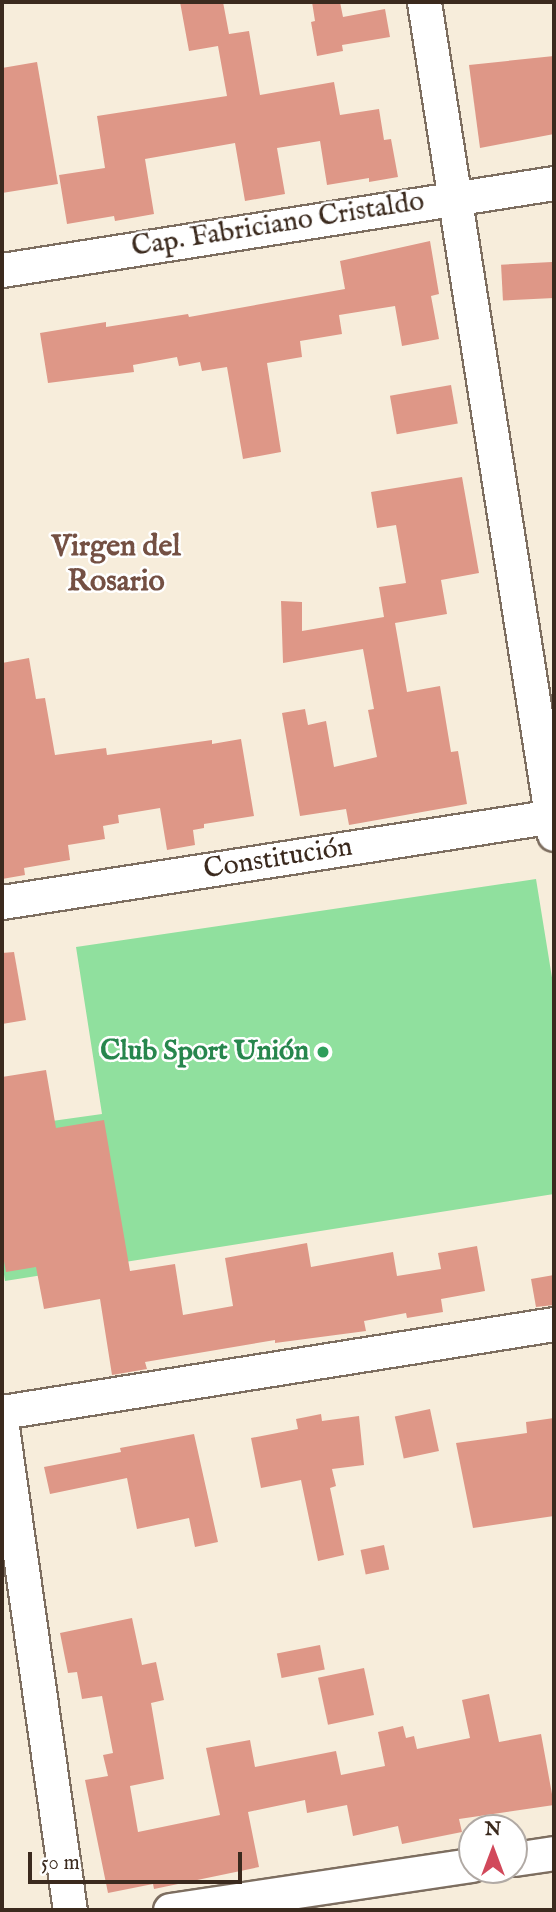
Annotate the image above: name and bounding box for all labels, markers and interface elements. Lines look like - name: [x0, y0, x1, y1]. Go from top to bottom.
- street label: Cap. Fabriciano Cristaldo: [129, 185, 427, 265]
- district label: Virgen del Rosario: [51, 529, 181, 600]
- street label: Constitución: [201, 831, 355, 887]
- place label: Club Sport Unión: [100, 1035, 309, 1069]
- marker: Club Sport Unión: [315, 1044, 331, 1060]
- north arrow: [458, 1814, 528, 1884]
- text: N: [485, 1818, 501, 1842]
- scale bar: [32, 1839, 245, 1883]
- text: 50 m: [41, 1850, 80, 1877]

